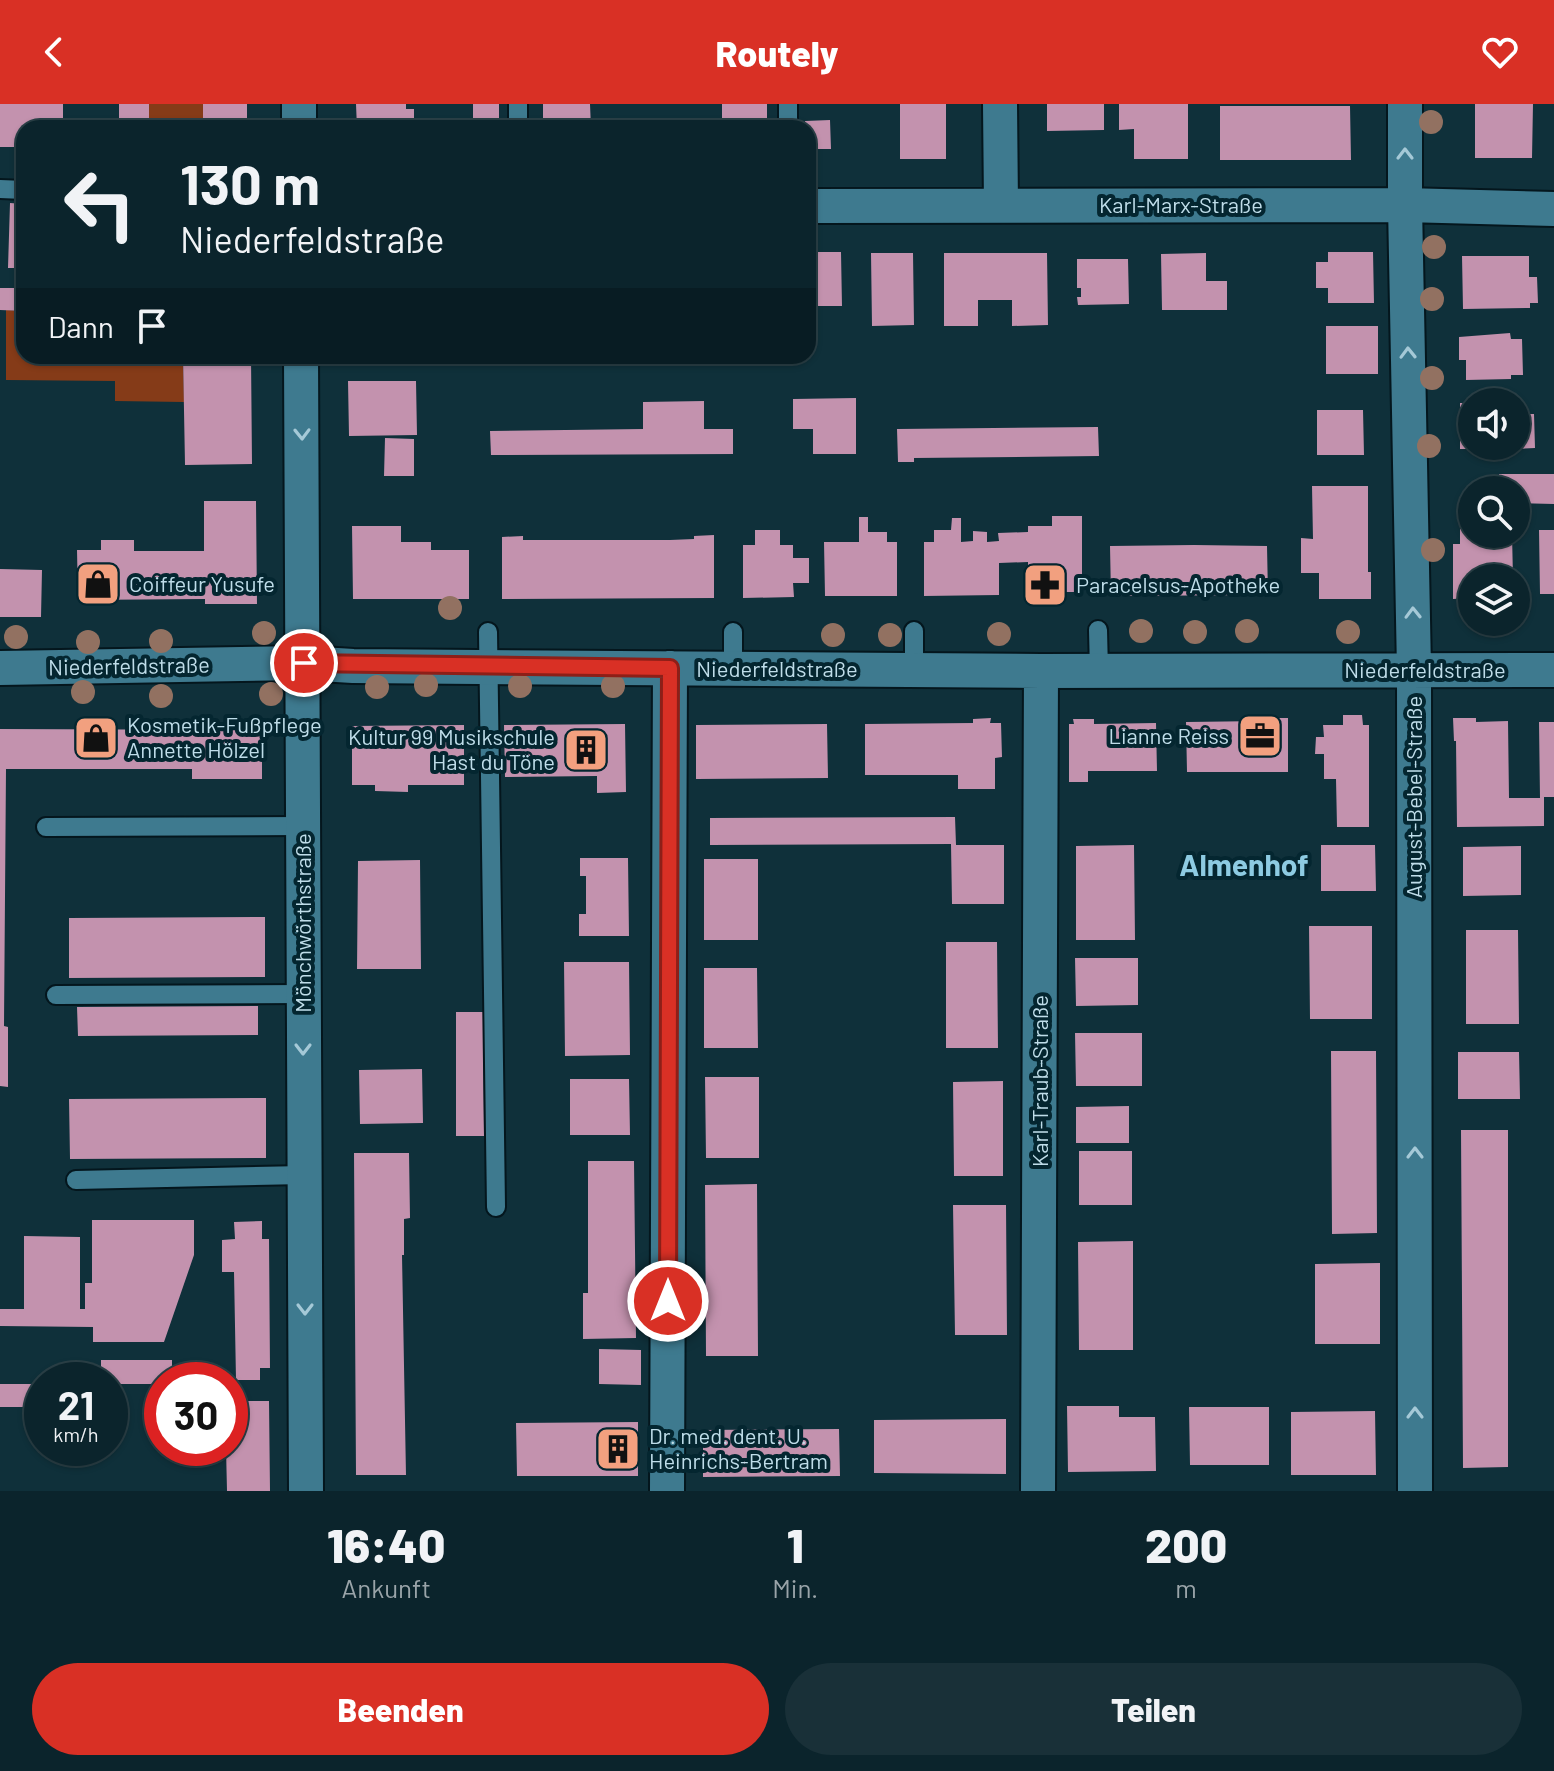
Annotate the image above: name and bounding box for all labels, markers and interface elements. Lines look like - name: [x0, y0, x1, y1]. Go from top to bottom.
- icon: back: [32, 30, 76, 74]
- icon: heart: [1478, 30, 1522, 74]
- text: Routely: [716, 31, 838, 74]
- one-way arrow: [1396, 147, 1414, 160]
- text: 130 m: [180, 149, 320, 216]
- icon: left: [48, 152, 152, 256]
- street label: Karl-Marx-Straße: [1099, 191, 1263, 217]
- text: Niederfeldstraße: [180, 217, 444, 260]
- icon: arrive: [130, 304, 174, 348]
- text: Dann: [48, 308, 114, 344]
- one-way arrow: [1399, 346, 1416, 359]
- map controls: [1458, 388, 1530, 636]
- button: sound: [1458, 388, 1530, 460]
- one-way arrow: [293, 428, 311, 441]
- button: search: [1458, 476, 1530, 548]
- shop icon: Coiffeur Yusufe: [74, 560, 122, 608]
- pharmacy icon: Paracelsus-Apotheke: [1021, 561, 1069, 609]
- button: layers: [1458, 564, 1530, 636]
- place label: Coiffeur Yusufe: [129, 570, 275, 596]
- place label: Paracelsus-Apotheke: [1076, 571, 1280, 597]
- one-way arrow: [1404, 606, 1422, 619]
- pin: [270, 629, 338, 697]
- icon: arrive: [282, 641, 326, 685]
- street label: Niederfeldstraße: [48, 651, 210, 679]
- street label: Niederfeldstraße: [696, 655, 858, 681]
- street label: Niederfeldstraße: [1344, 656, 1506, 682]
- street label: August-Bebel-Straße: [1400, 696, 1426, 898]
- place label: Kosmetik-Fußpflege Annette Hölzel: [127, 711, 322, 762]
- office icon: Lianne Reiss: [1236, 712, 1284, 760]
- shop icon: Kosmetik-Fußpflege Annette Hölzel: [72, 714, 120, 762]
- place label: Lianne Reiss: [1108, 722, 1229, 748]
- place label: Kultur 99 Musikschule Hast du Töne: [348, 723, 555, 774]
- building icon: Kultur 99 Musikschule Hast du Töne: [562, 726, 610, 774]
- street label: Mönchwörthstraße: [289, 833, 315, 1013]
- district label: Almenhof: [1179, 846, 1309, 882]
- street label: Karl-Traub-Straße: [1026, 995, 1052, 1167]
- one-way arrow: [294, 1043, 312, 1056]
- one-way arrow: [1406, 1146, 1424, 1159]
- position arrow: [626, 1259, 710, 1343]
- one-way arrow: [296, 1303, 314, 1316]
- speed limit sign: 30: [144, 1362, 248, 1466]
- text: 21: [58, 1380, 94, 1428]
- one-way arrow: [1406, 1406, 1424, 1419]
- text: km/h: [53, 1422, 99, 1446]
- place label: Dr. med. dent. U. Heinrichs-Bertram: [649, 1422, 828, 1473]
- building icon: Dr. med. dent. U. Heinrichs-Bertram: [594, 1425, 642, 1473]
- text: 16:40: [327, 1515, 445, 1573]
- text: 1: [787, 1515, 804, 1573]
- text: 200: [1145, 1515, 1227, 1573]
- text: Ankunft: [341, 1572, 431, 1603]
- text: Min.: [772, 1572, 818, 1603]
- text: m: [1175, 1572, 1197, 1603]
- button: Beenden: [32, 1663, 769, 1755]
- button: Teilen: [785, 1663, 1522, 1755]

